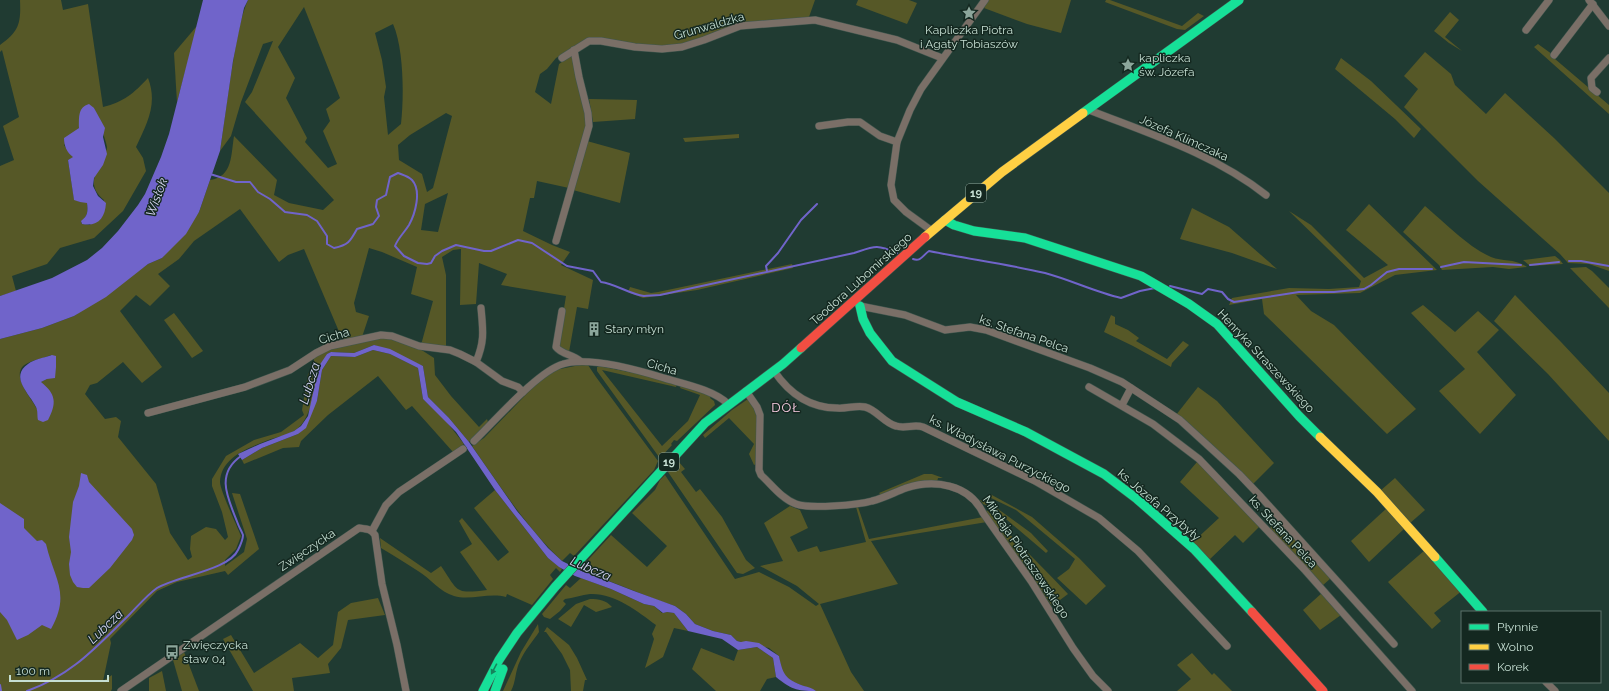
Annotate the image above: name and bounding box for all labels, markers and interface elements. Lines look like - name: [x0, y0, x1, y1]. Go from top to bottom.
- place icon: Kapliczka Piotra i Agaty Tobiaszów: [961, 5, 977, 21]
- street label: Grunwaldzka: [672, 9, 746, 43]
- place label: Kapliczka Piotra i Agaty Tobiaszów: [920, 23, 1018, 51]
- place label: kapliczka św. Józefa: [1139, 51, 1194, 79]
- place icon: kapliczka św. Józefa: [1120, 57, 1136, 73]
- street label: Józefa Klimczaka: [1138, 112, 1230, 164]
- water label: Wisłok: [143, 176, 170, 218]
- road number: 19: [966, 184, 986, 202]
- street label: Teodora Lubomirskiego: [807, 230, 915, 328]
- street label: Henryka Straszewskiego: [1215, 307, 1317, 415]
- street label: ks. Stefana Pelca: [978, 312, 1070, 356]
- building icon: Stary młyn: [586, 321, 602, 337]
- place label: Stary młyn: [605, 322, 664, 336]
- street label: Cicha: [317, 325, 351, 347]
- street label: Cicha: [645, 356, 679, 378]
- water label: Lubcza: [296, 360, 323, 406]
- district label: DÓŁ: [771, 400, 801, 415]
- street label: ks. Władysława Purzyckiego: [927, 412, 1073, 496]
- road number: 19: [659, 453, 679, 471]
- street label: ks. Józefa Przybyły: [1115, 466, 1204, 544]
- street label: Mikołaja Piotraszewskiego: [980, 493, 1072, 621]
- street label: ks. Stefana Pelca: [1246, 493, 1320, 571]
- street label: Zwięczycka: [276, 526, 338, 574]
- water label: Lubcza: [568, 553, 614, 584]
- water label: Lubcza: [85, 606, 126, 647]
- legend: [1461, 611, 1601, 683]
- text: Płynnie: [1497, 620, 1538, 634]
- place label: Zwięczycka staw 04: [183, 638, 248, 666]
- text: Wolno: [1497, 640, 1533, 654]
- bus stop icon: Zwięczycka staw 04: [164, 644, 180, 660]
- scale bar: [10, 657, 108, 683]
- text: Korek: [1497, 660, 1530, 674]
- one-way arrow: [491, 663, 498, 675]
- text: 100 m: [16, 664, 50, 678]

